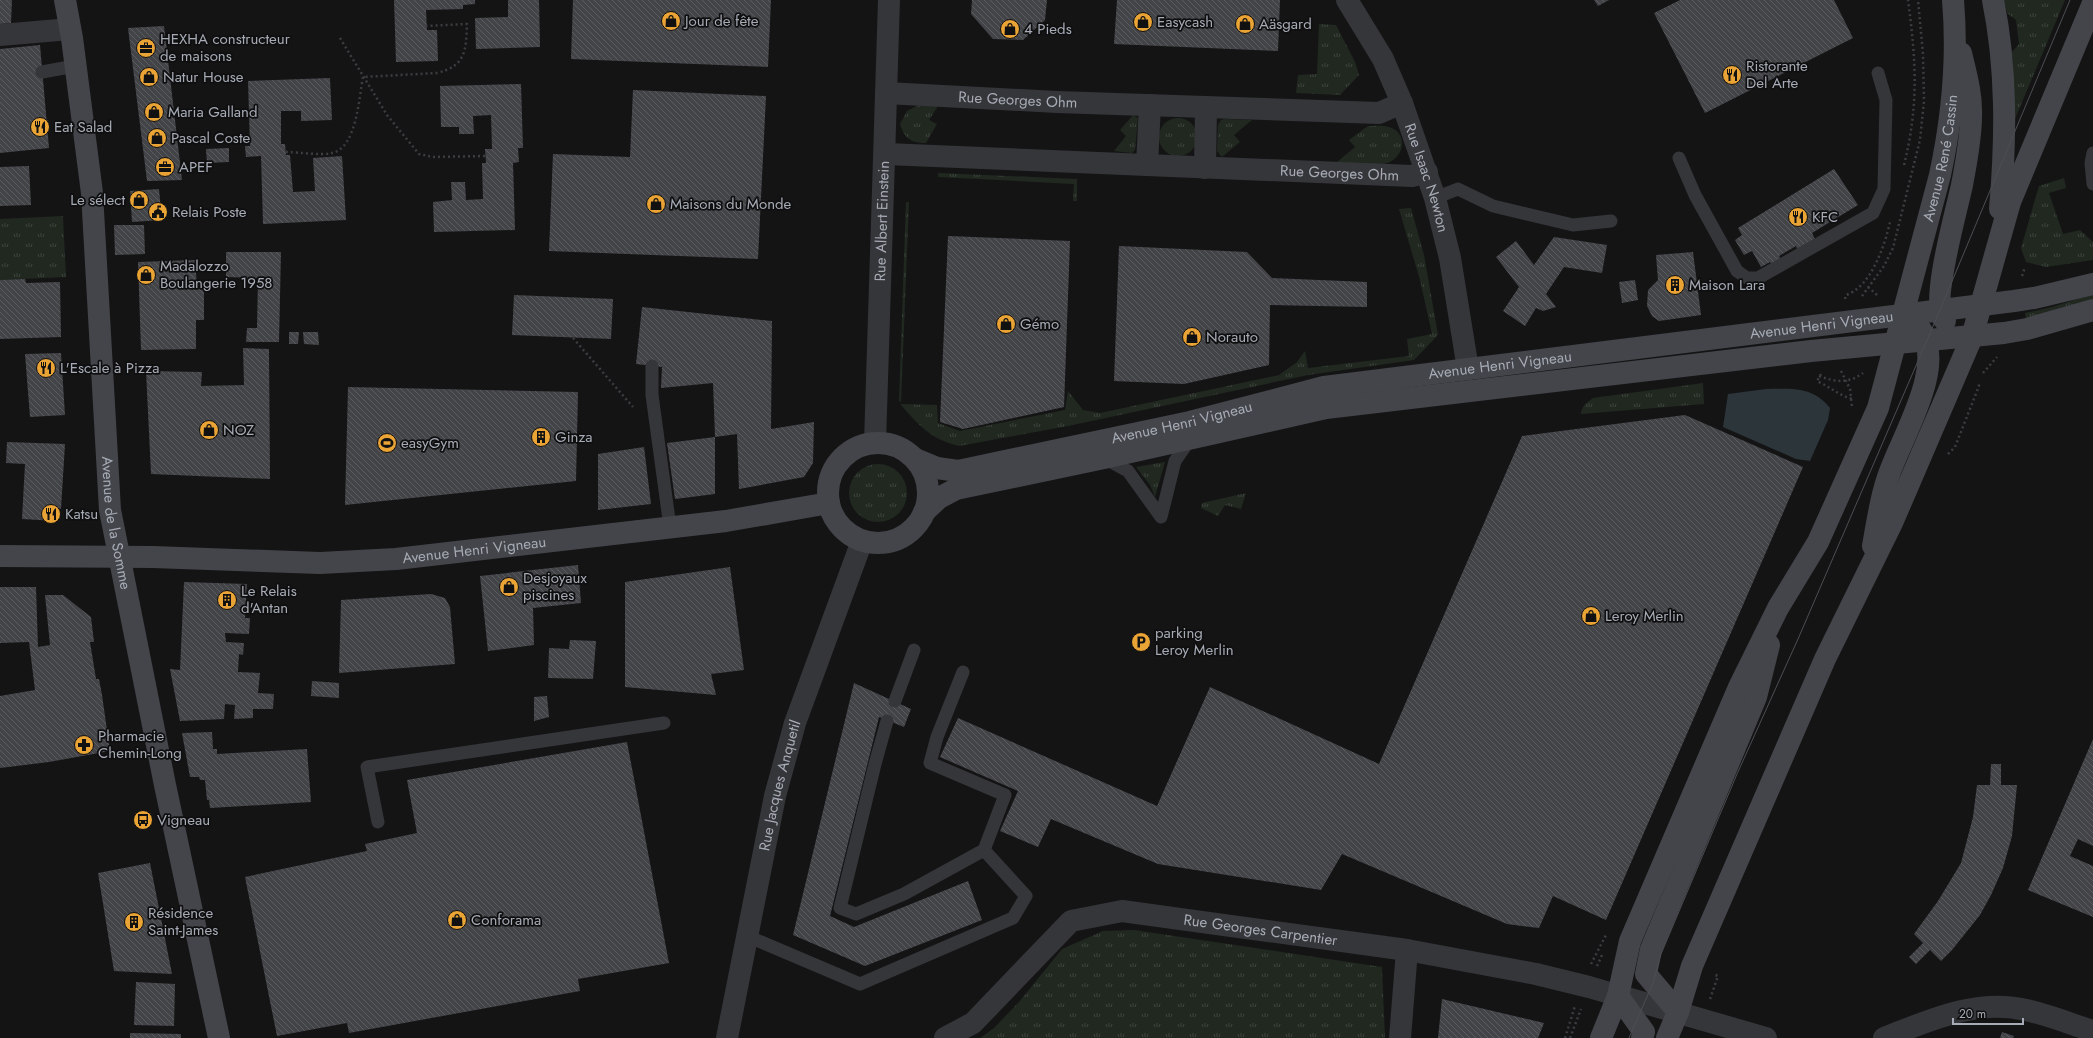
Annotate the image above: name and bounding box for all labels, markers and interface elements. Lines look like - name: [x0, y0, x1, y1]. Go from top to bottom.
- shop icon: Jour de fête: [660, 10, 682, 32]
- place label: Jour de fête: [683, 10, 759, 32]
- shop icon: Easycash: [1132, 11, 1154, 33]
- place label: Easycash: [1157, 11, 1213, 33]
- shop icon: Aäsgard: [1234, 13, 1256, 35]
- place label: Aäsgard: [1259, 13, 1312, 35]
- shop icon: 4 Pieds: [999, 18, 1021, 40]
- place label: 4 Pieds: [1024, 18, 1072, 40]
- place label: HEXHA constructeur de maisons: [160, 28, 291, 67]
- office icon: HEXHA constructeur de maisons: [135, 37, 157, 59]
- place label: Ristorante Del Arte: [1746, 55, 1808, 94]
- restaurant icon: Ristorante Del Arte: [1721, 64, 1743, 86]
- shop icon: Natur House: [138, 66, 160, 88]
- place label: Natur House: [163, 66, 244, 88]
- street label: Rue Georges Ohm: [958, 86, 1078, 114]
- street label: Avenue René Cassin: [1917, 94, 1963, 224]
- shop icon: Maria Galland: [143, 101, 165, 123]
- place label: Maria Galland: [168, 101, 258, 123]
- restaurant icon: Eat Salad: [29, 116, 51, 138]
- place label: Eat Salad: [54, 116, 112, 138]
- street label: Rue Isaac Newton: [1399, 120, 1454, 235]
- shop icon: Pascal Coste: [146, 127, 168, 149]
- place label: Pascal Coste: [171, 127, 250, 149]
- office icon: APEF: [154, 156, 176, 178]
- place label: APEF: [179, 156, 213, 178]
- street label: Rue Georges Ohm: [1280, 159, 1400, 186]
- street label: Rue Albert Einstein: [869, 160, 895, 282]
- place label: Le sélect: [70, 189, 125, 211]
- shop icon: Le sélect: [128, 189, 150, 211]
- shop icon: Maisons du Monde: [645, 193, 667, 215]
- place label: Maisons du Monde: [670, 193, 792, 215]
- public building icon: Relais Poste: [147, 201, 169, 223]
- place label: Relais Poste: [172, 201, 247, 223]
- restaurant icon: KFC: [1787, 206, 1809, 228]
- place label: KFC: [1812, 206, 1838, 228]
- place label: Madalozzo Boulangerie 1958: [160, 255, 273, 294]
- shop icon: Madalozzo Boulangerie 1958: [135, 264, 157, 286]
- building icon: Maison Lara: [1664, 274, 1686, 296]
- place label: Maison Lara: [1689, 274, 1765, 296]
- street label: Avenue Henri Vigneau: [1749, 305, 1895, 345]
- shop icon: Gémo: [995, 313, 1017, 335]
- place label: Gémo: [1020, 313, 1059, 335]
- shop icon: Norauto: [1181, 326, 1203, 348]
- place label: Norauto: [1206, 326, 1258, 348]
- street label: Avenue Henri Vigneau: [1427, 345, 1573, 385]
- restaurant icon: L'Escale à Pizza: [35, 357, 57, 379]
- place label: L'Escale à Pizza: [60, 357, 159, 379]
- street label: Avenue Henri Vigneau: [1109, 395, 1255, 449]
- shop icon: NOZ: [198, 419, 220, 441]
- place label: NOZ: [223, 419, 254, 441]
- building icon: Ginza: [530, 426, 552, 448]
- place label: Ginza: [555, 426, 593, 448]
- sports icon: easyGym: [376, 432, 398, 454]
- place label: easyGym: [401, 432, 459, 454]
- street label: Avenue de la Somme: [96, 456, 137, 592]
- restaurant icon: Katsu: [40, 503, 62, 525]
- place label: Katsu: [65, 503, 98, 525]
- street label: Avenue Henri Vigneau: [401, 531, 547, 569]
- place label: Desjoyaux piscines: [523, 567, 587, 606]
- shop icon: Desjoyaux piscines: [498, 576, 520, 598]
- place label: Le Relais d'Antan: [241, 580, 297, 619]
- building icon: Le Relais d'Antan: [216, 589, 238, 611]
- shop icon: Leroy Merlin: [1580, 605, 1602, 627]
- place label: Leroy Merlin: [1605, 605, 1684, 627]
- place label: parking Leroy Merlin: [1155, 622, 1234, 661]
- parking icon: parking Leroy Merlin: [1130, 631, 1152, 653]
- street label: Rue Jacques Anquetil: [753, 717, 806, 853]
- place label: Pharmacie Chemin-Long: [98, 725, 182, 764]
- pharmacy icon: Pharmacie Chemin-Long: [73, 734, 95, 756]
- bus stop icon: Vigneau: [132, 809, 154, 831]
- place label: Vigneau: [157, 809, 210, 831]
- place label: Résidence Saint-James: [148, 902, 218, 941]
- shop icon: Conforama: [446, 909, 468, 931]
- place label: Conforama: [471, 909, 541, 931]
- street label: Rue Georges Carpentier: [1182, 909, 1340, 951]
- building icon: Résidence Saint-James: [123, 911, 145, 933]
- scale bar: [1953, 1000, 2023, 1026]
- text: 20 m: [1959, 1005, 1986, 1023]

